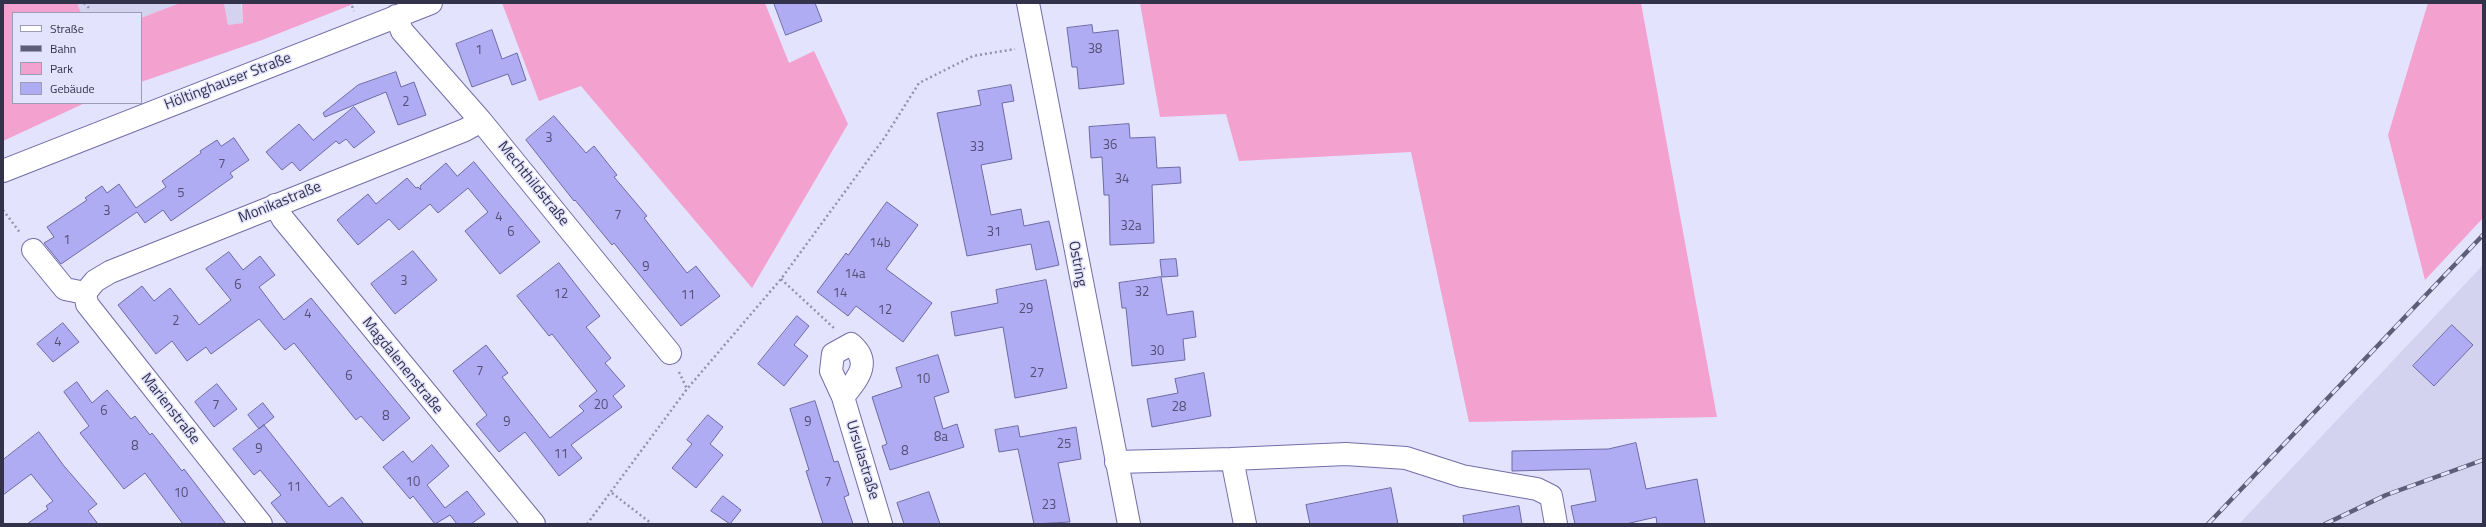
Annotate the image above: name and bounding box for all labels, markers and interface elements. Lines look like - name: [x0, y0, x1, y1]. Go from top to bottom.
- legend: [12, 12, 142, 104]
- text: Straße: [50, 19, 84, 38]
- text: Bahn: [50, 39, 76, 58]
- house number: 38: [1088, 42, 1102, 58]
- house number: 1: [475, 43, 483, 59]
- street label: Höltinghauser Straße: [162, 50, 294, 114]
- text: Park: [50, 59, 73, 78]
- text: Gebäude: [50, 79, 95, 98]
- house number: 2: [402, 95, 410, 111]
- house number: 3: [545, 131, 553, 147]
- street label: Mechthildstraße: [493, 138, 573, 230]
- house number: 36: [1103, 138, 1117, 154]
- house number: 33: [970, 140, 984, 156]
- house number: 7: [218, 157, 226, 173]
- house number: 34: [1115, 172, 1129, 188]
- street label: Monikastraße: [236, 178, 324, 228]
- house number: 5: [177, 186, 185, 202]
- house number: 3: [103, 204, 111, 220]
- house number: 7: [614, 208, 622, 224]
- house number: 4: [495, 210, 503, 226]
- house number: 32a: [1120, 219, 1142, 235]
- house number: 6: [507, 225, 515, 241]
- house number: 31: [987, 225, 1001, 241]
- house number: 1: [63, 233, 71, 249]
- house number: 14b: [869, 236, 891, 252]
- street label: Ostring: [1064, 240, 1090, 288]
- house number: 9: [642, 260, 650, 276]
- house number: 14a: [844, 267, 866, 283]
- house number: 3: [400, 274, 408, 290]
- house number: 6: [234, 278, 242, 294]
- house number: 32: [1135, 285, 1149, 301]
- house number: 14: [833, 286, 847, 302]
- house number: 12: [554, 287, 568, 303]
- house number: 11: [681, 288, 695, 304]
- house number: 29: [1019, 302, 1033, 318]
- house number: 12: [878, 303, 892, 319]
- house number: 4: [304, 307, 312, 323]
- house number: 2: [172, 314, 180, 330]
- street label: Magdalenenstraße: [358, 314, 446, 418]
- house number: 4: [54, 335, 62, 351]
- house number: 30: [1150, 344, 1164, 360]
- house number: 7: [476, 364, 484, 380]
- house number: 27: [1030, 366, 1044, 382]
- house number: 6: [345, 369, 353, 385]
- street label: Marienstraße: [137, 370, 203, 448]
- house number: 10: [916, 372, 930, 388]
- house number: 7: [212, 398, 220, 414]
- house number: 20: [594, 398, 608, 414]
- house number: 28: [1172, 400, 1186, 416]
- house number: 6: [100, 404, 108, 420]
- house number: 8: [382, 409, 390, 425]
- house number: 9: [503, 415, 511, 431]
- house number: 9: [804, 415, 812, 431]
- street label: Ursulastraße: [841, 418, 883, 502]
- house number: 8a: [934, 430, 948, 446]
- house number: 25: [1057, 437, 1071, 453]
- house number: 8: [131, 439, 139, 455]
- house number: 9: [255, 442, 263, 458]
- house number: 8: [901, 444, 909, 460]
- house number: 11: [554, 447, 568, 463]
- house number: 10: [406, 475, 420, 491]
- house number: 7: [824, 475, 832, 491]
- house number: 11: [287, 480, 301, 496]
- house number: 10: [174, 486, 188, 502]
- house number: 23: [1042, 498, 1056, 514]

